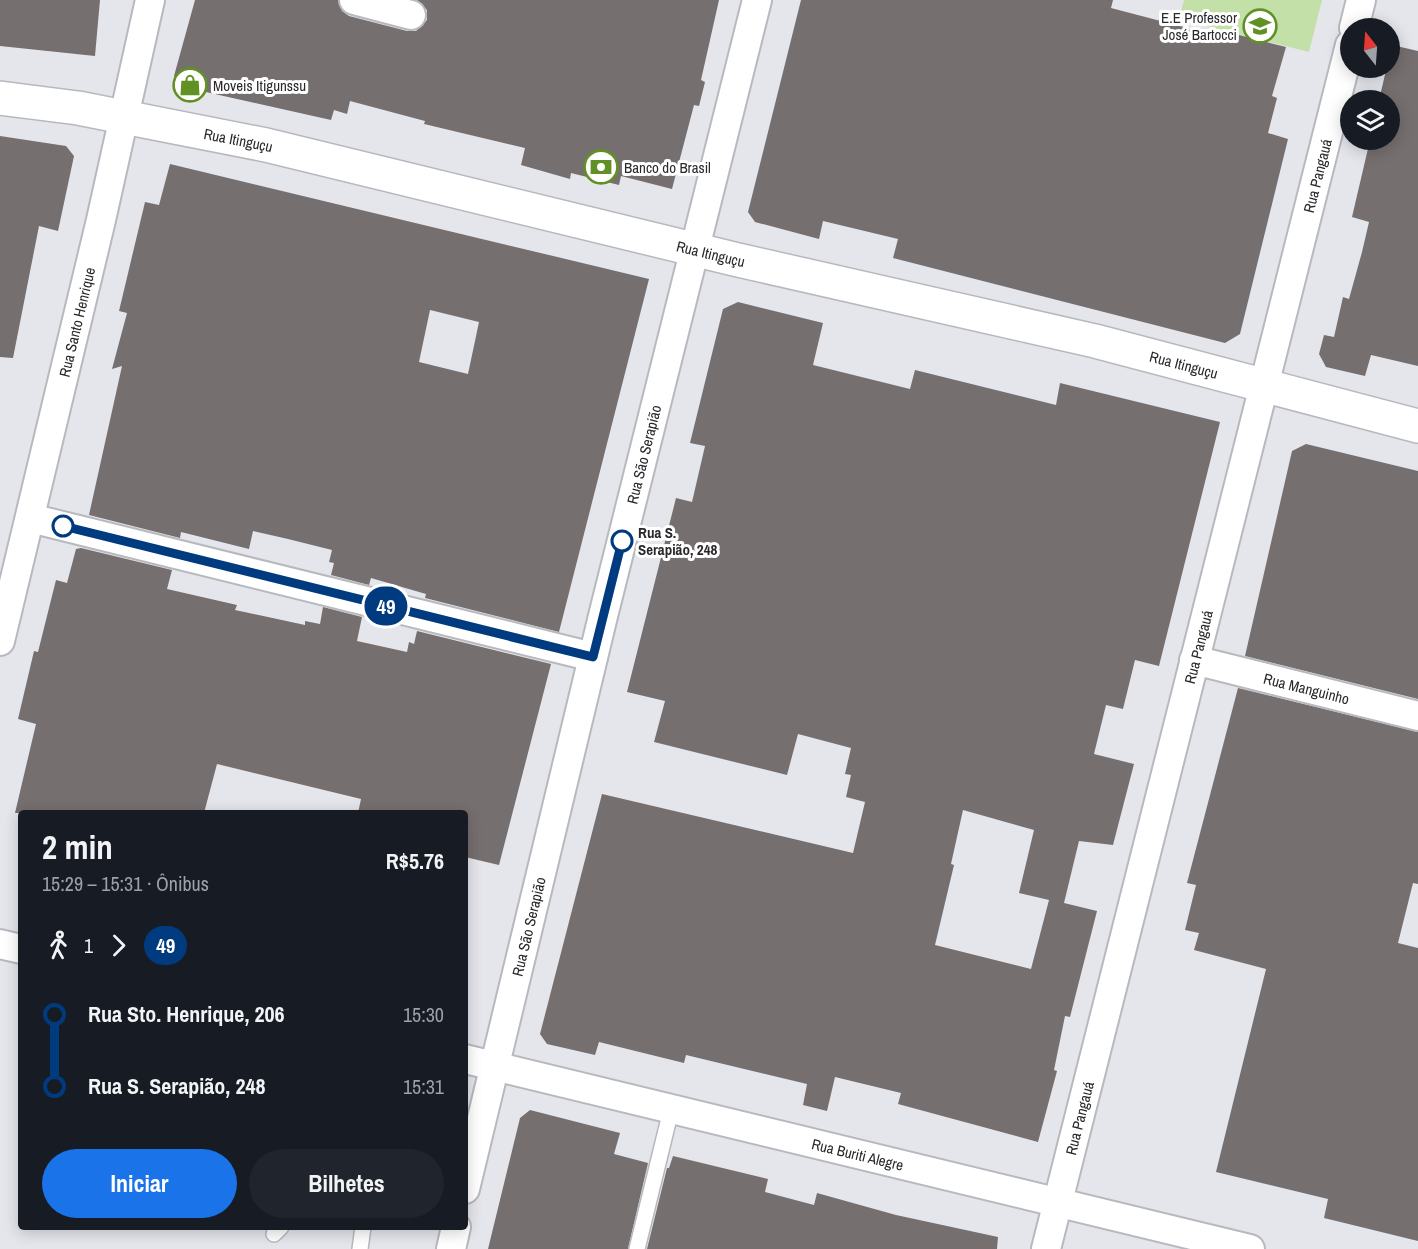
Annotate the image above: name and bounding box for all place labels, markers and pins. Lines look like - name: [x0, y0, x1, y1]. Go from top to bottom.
- place label: E.E Professor José Bartocci: [1161, 7, 1237, 45]
- school or university icon: E.E Professor José Bartocci: [1242, 8, 1278, 44]
- shop icon: Moveis Itigunssu: [172, 67, 208, 103]
- place label: Moveis Itigunssu: [213, 75, 306, 96]
- bank icon: Banco do Brasil: [583, 149, 619, 185]
- place label: Banco do Brasil: [624, 157, 711, 178]
- unlabelled marker: [52, 515, 74, 537]
- place label: Rua S. Serapião, 248: [638, 522, 717, 560]
- marker: Rua S. Serapião, 248: [611, 530, 633, 552]

